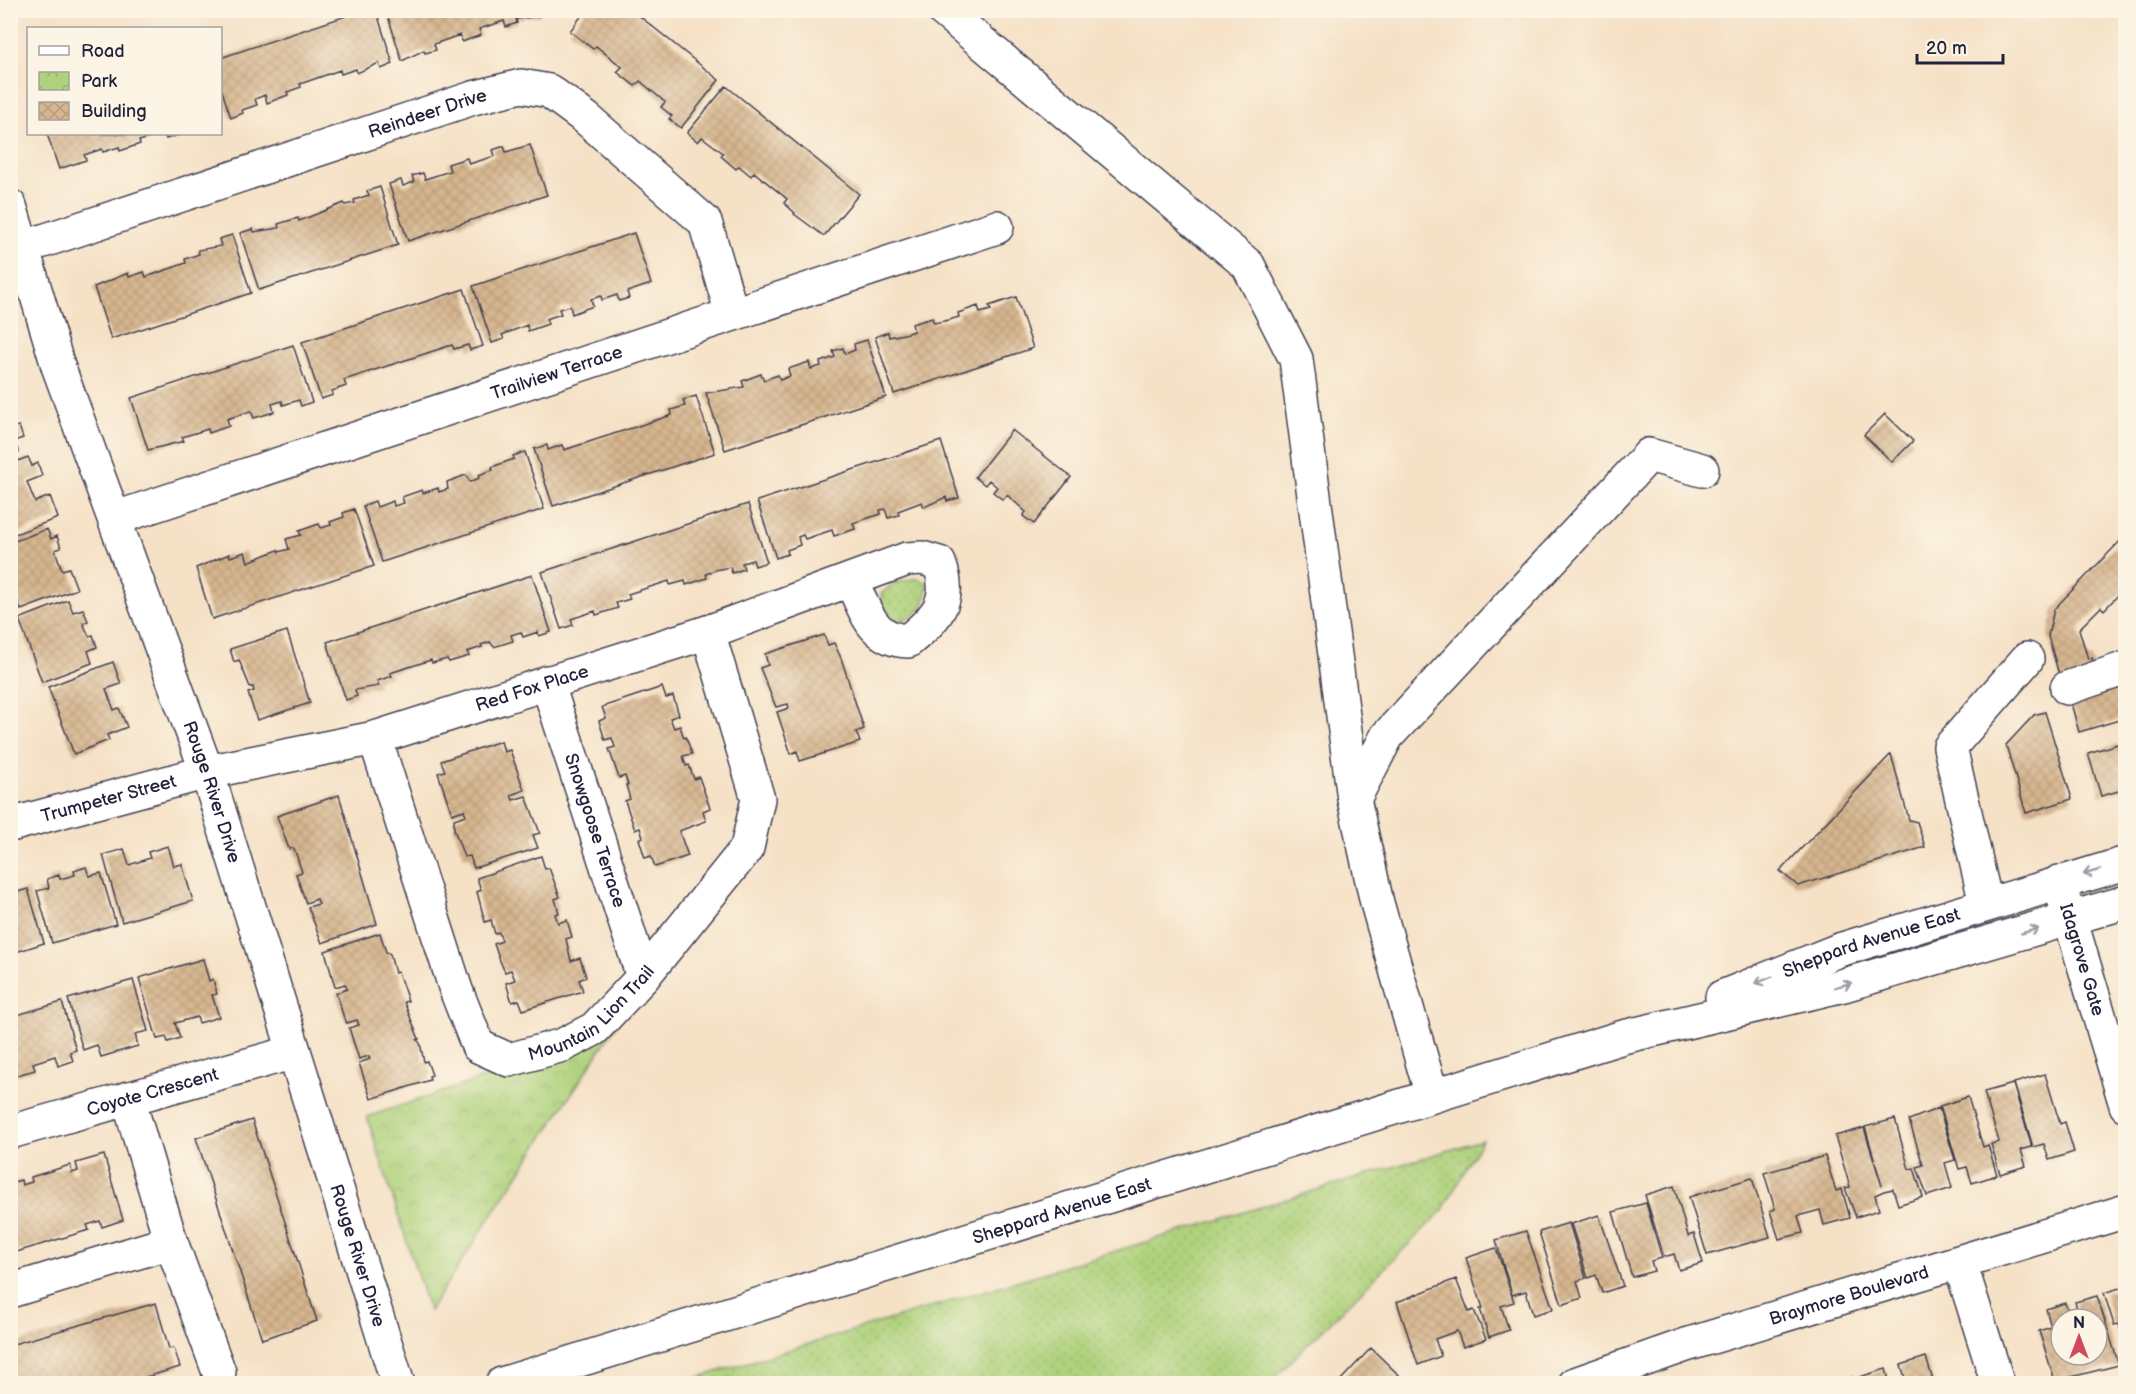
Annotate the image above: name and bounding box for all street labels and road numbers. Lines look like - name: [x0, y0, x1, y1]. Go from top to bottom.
- street label: Reindeer Drive: [366, 84, 489, 143]
- street label: Trailview Terrace: [488, 341, 625, 404]
- street label: Red Fox Place: [473, 660, 591, 716]
- street label: Rouge River Drive: [179, 718, 245, 866]
- street label: Snowgoose Terrace: [560, 751, 630, 910]
- street label: Trumpeter Street: [39, 770, 179, 827]
- street label: Idagrove Gate: [2056, 901, 2109, 1019]
- street label: Sheppard Avenue East: [1779, 903, 1963, 982]
- street label: Mountain Lion Trail: [526, 961, 659, 1065]
- street label: Coyote Crescent: [84, 1063, 221, 1120]
- street label: Sheppard Avenue East: [970, 1173, 1154, 1248]
- street label: Rouge River Drive: [326, 1182, 390, 1330]
- street label: Braymore Boulevard: [1767, 1261, 1931, 1330]

